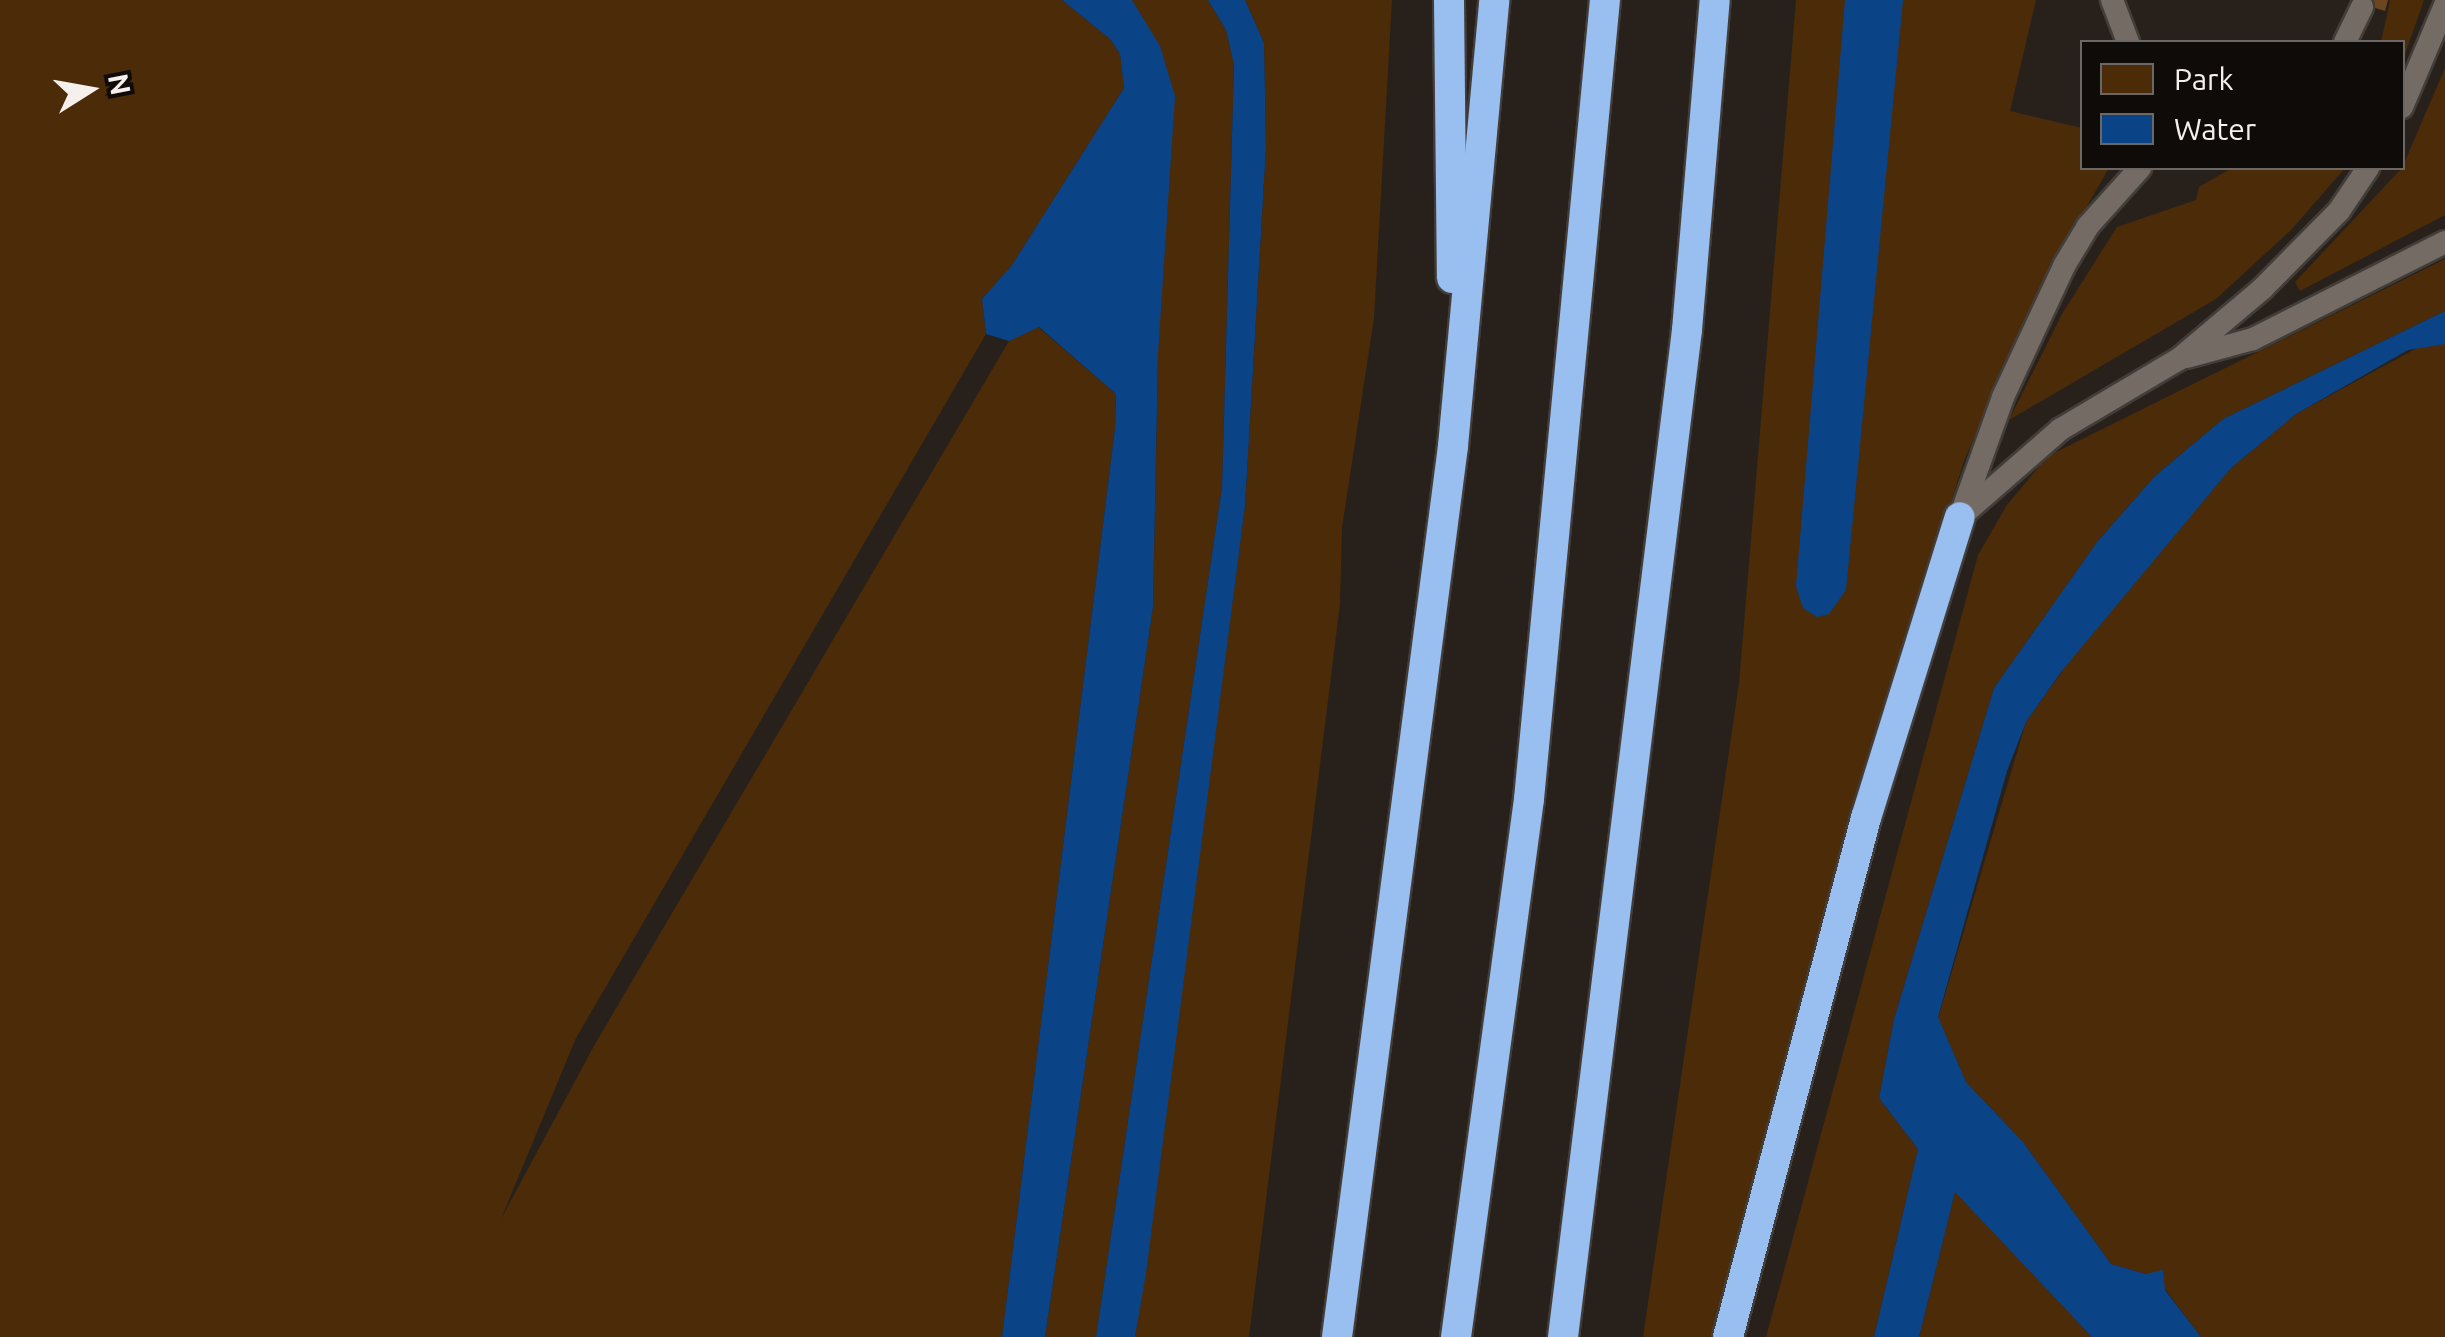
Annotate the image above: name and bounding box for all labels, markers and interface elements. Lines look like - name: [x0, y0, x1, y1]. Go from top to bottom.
- north arrow: [40, 40, 140, 140]
- legend: [2080, 40, 2405, 170]
- text: Park: [2174, 62, 2234, 96]
- text: N: [103, 71, 137, 97]
- text: Water: [2174, 112, 2256, 146]

